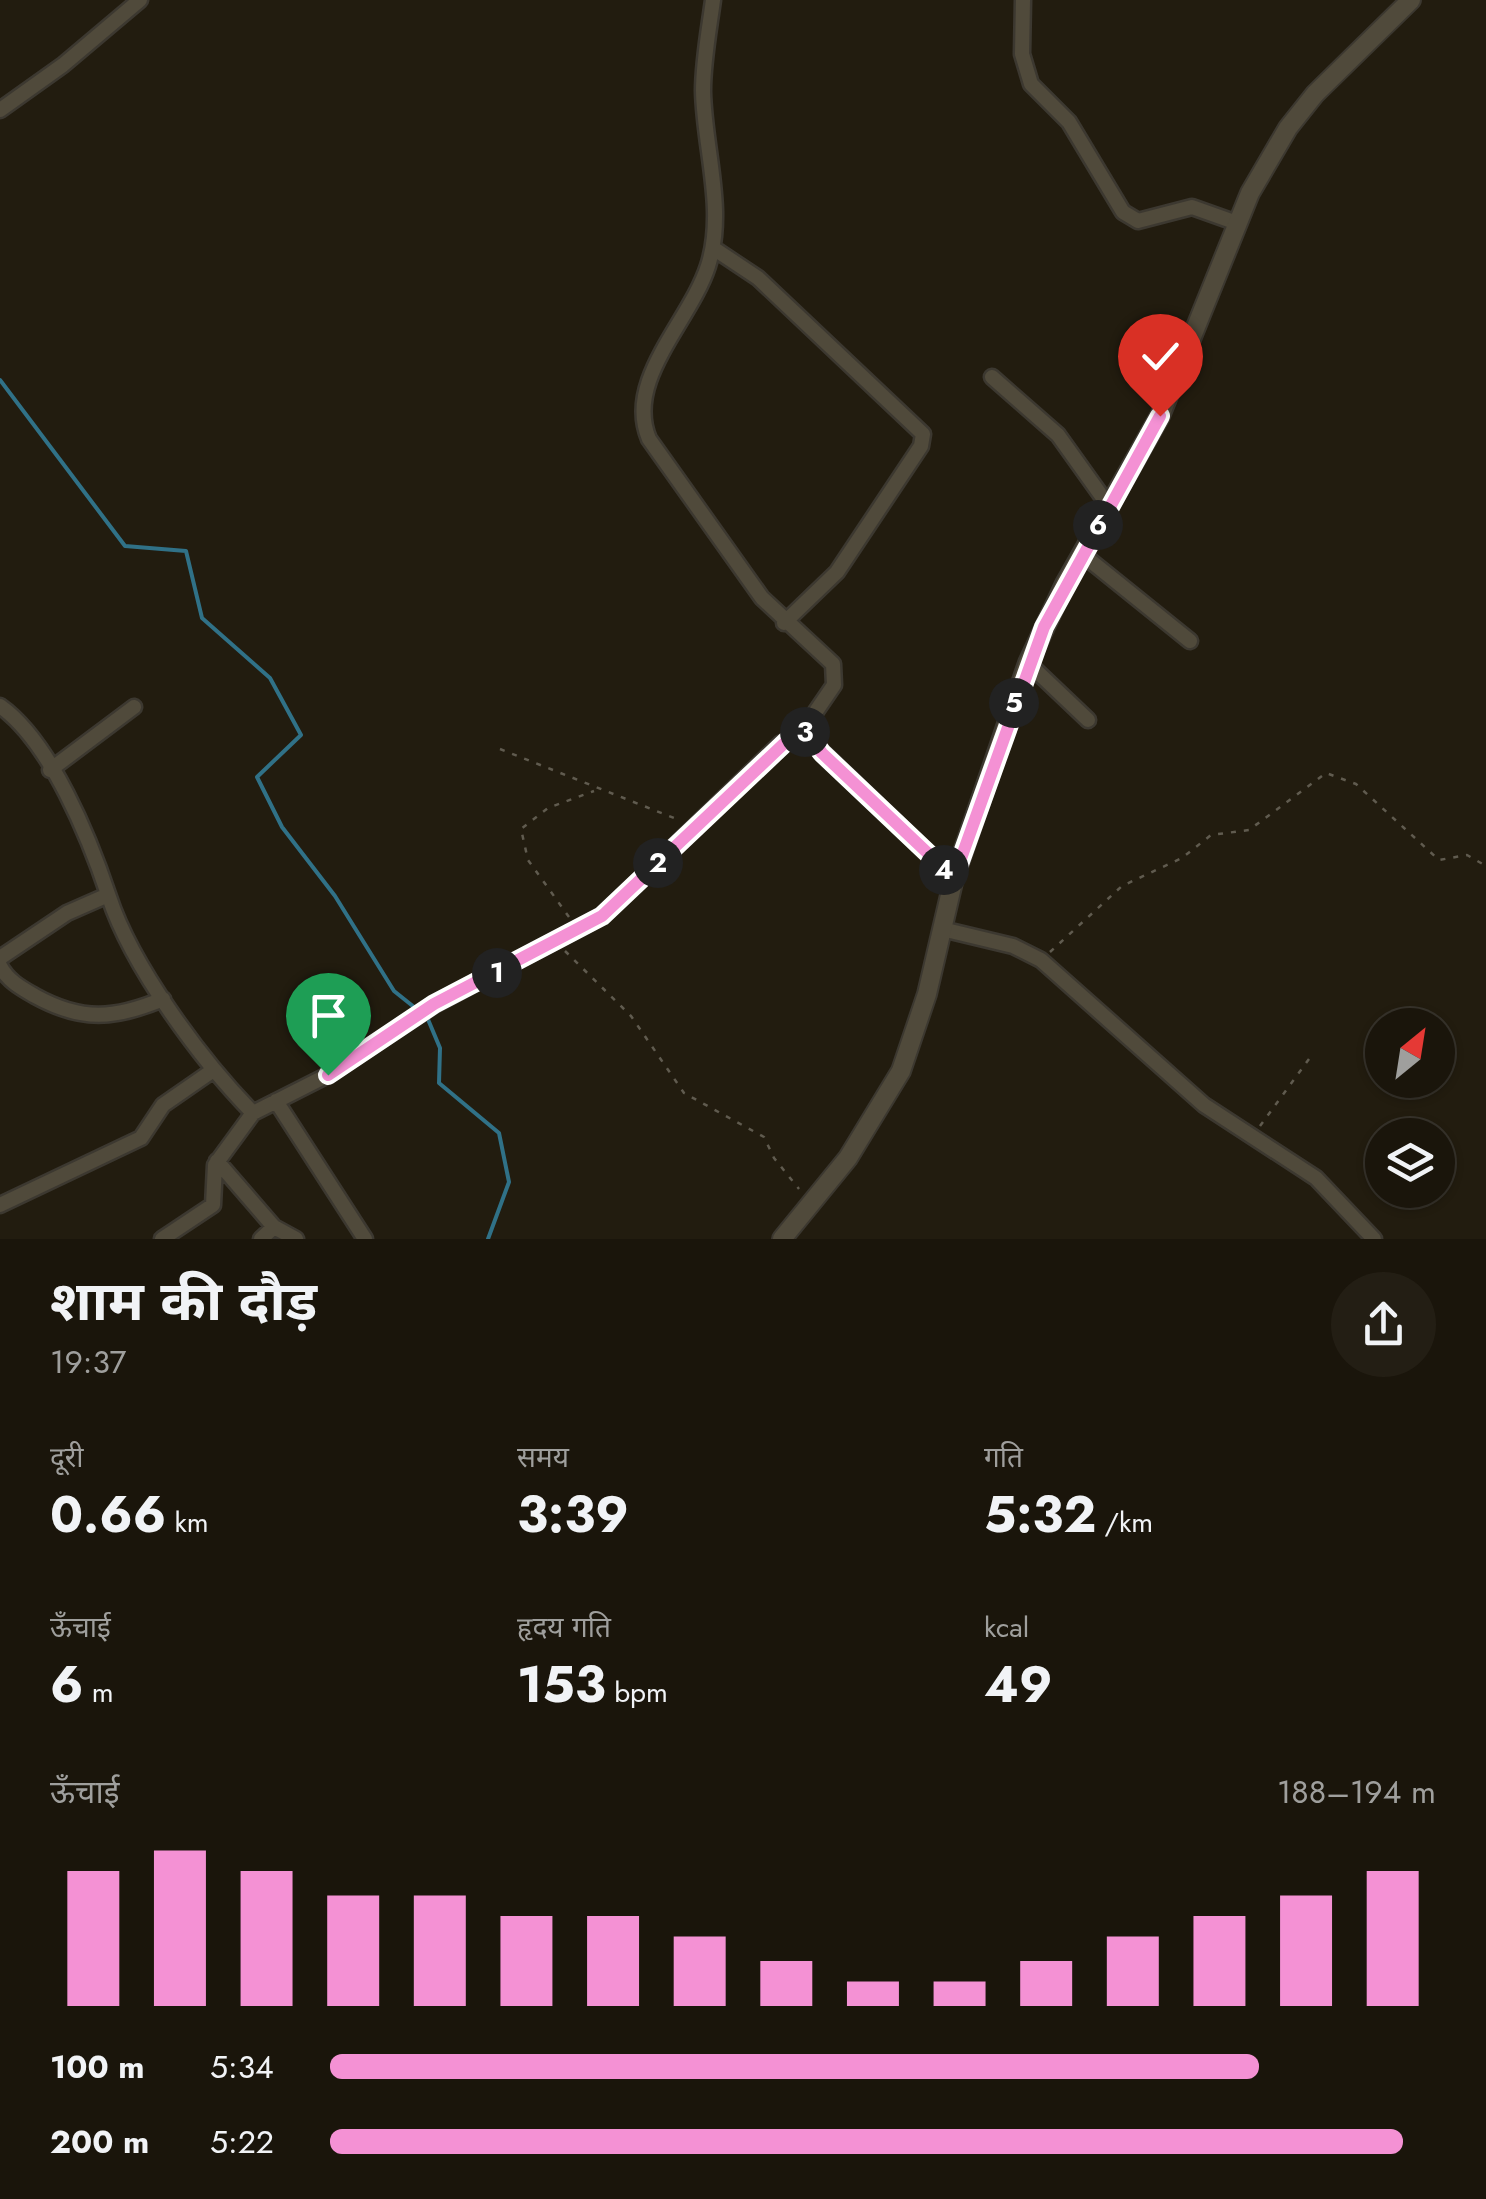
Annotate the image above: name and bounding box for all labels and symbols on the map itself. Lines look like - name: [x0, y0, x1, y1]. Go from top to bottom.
- pin: [1118, 314, 1203, 417]
- pin: 6: [1073, 500, 1123, 550]
- pin: 5: [989, 678, 1039, 728]
- pin: 3: [780, 707, 830, 757]
- pin: 2: [633, 838, 683, 888]
- pin: 4: [919, 845, 969, 895]
- pin: 1: [472, 948, 522, 998]
- pin: [286, 973, 371, 1076]
- north arrow: [1365, 1008, 1455, 1098]

